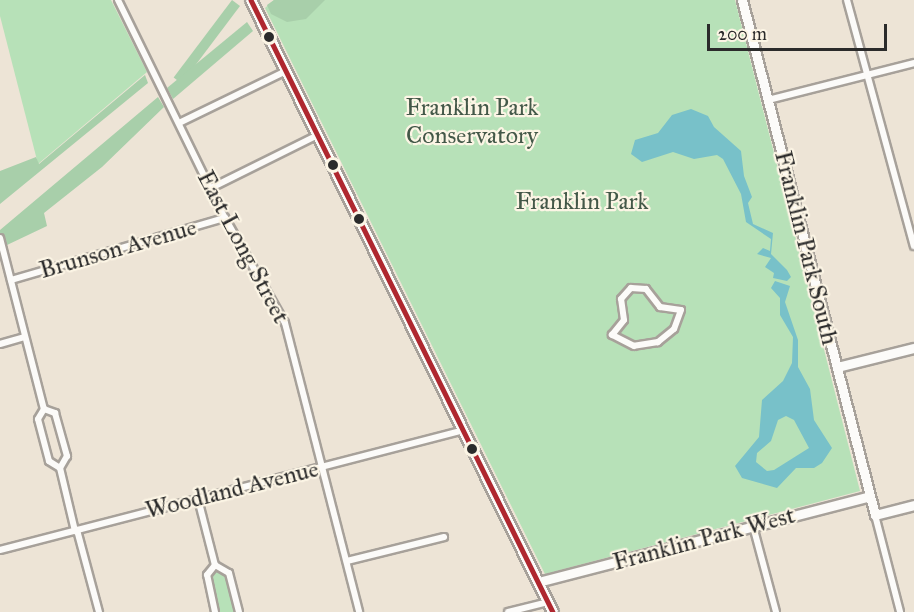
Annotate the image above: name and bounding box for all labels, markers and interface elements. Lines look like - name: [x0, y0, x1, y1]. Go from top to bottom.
- scale bar: [710, 12, 890, 50]
- text: 200 m: [718, 23, 767, 45]
- unlabelled marker: [263, 31, 275, 43]
- park label: Franklin Park Conservatory: [405, 94, 539, 150]
- street label: Franklin Park South: [768, 148, 844, 348]
- unlabelled marker: [327, 159, 339, 171]
- street label: East Long Street: [191, 166, 295, 328]
- park label: Franklin Park: [515, 188, 649, 216]
- street label: Brunson Avenue: [36, 213, 200, 285]
- unlabelled marker: [353, 213, 365, 225]
- unlabelled marker: [466, 443, 478, 455]
- street label: Woodland Avenue: [143, 455, 321, 525]
- street label: Franklin Park West: [610, 501, 798, 577]

